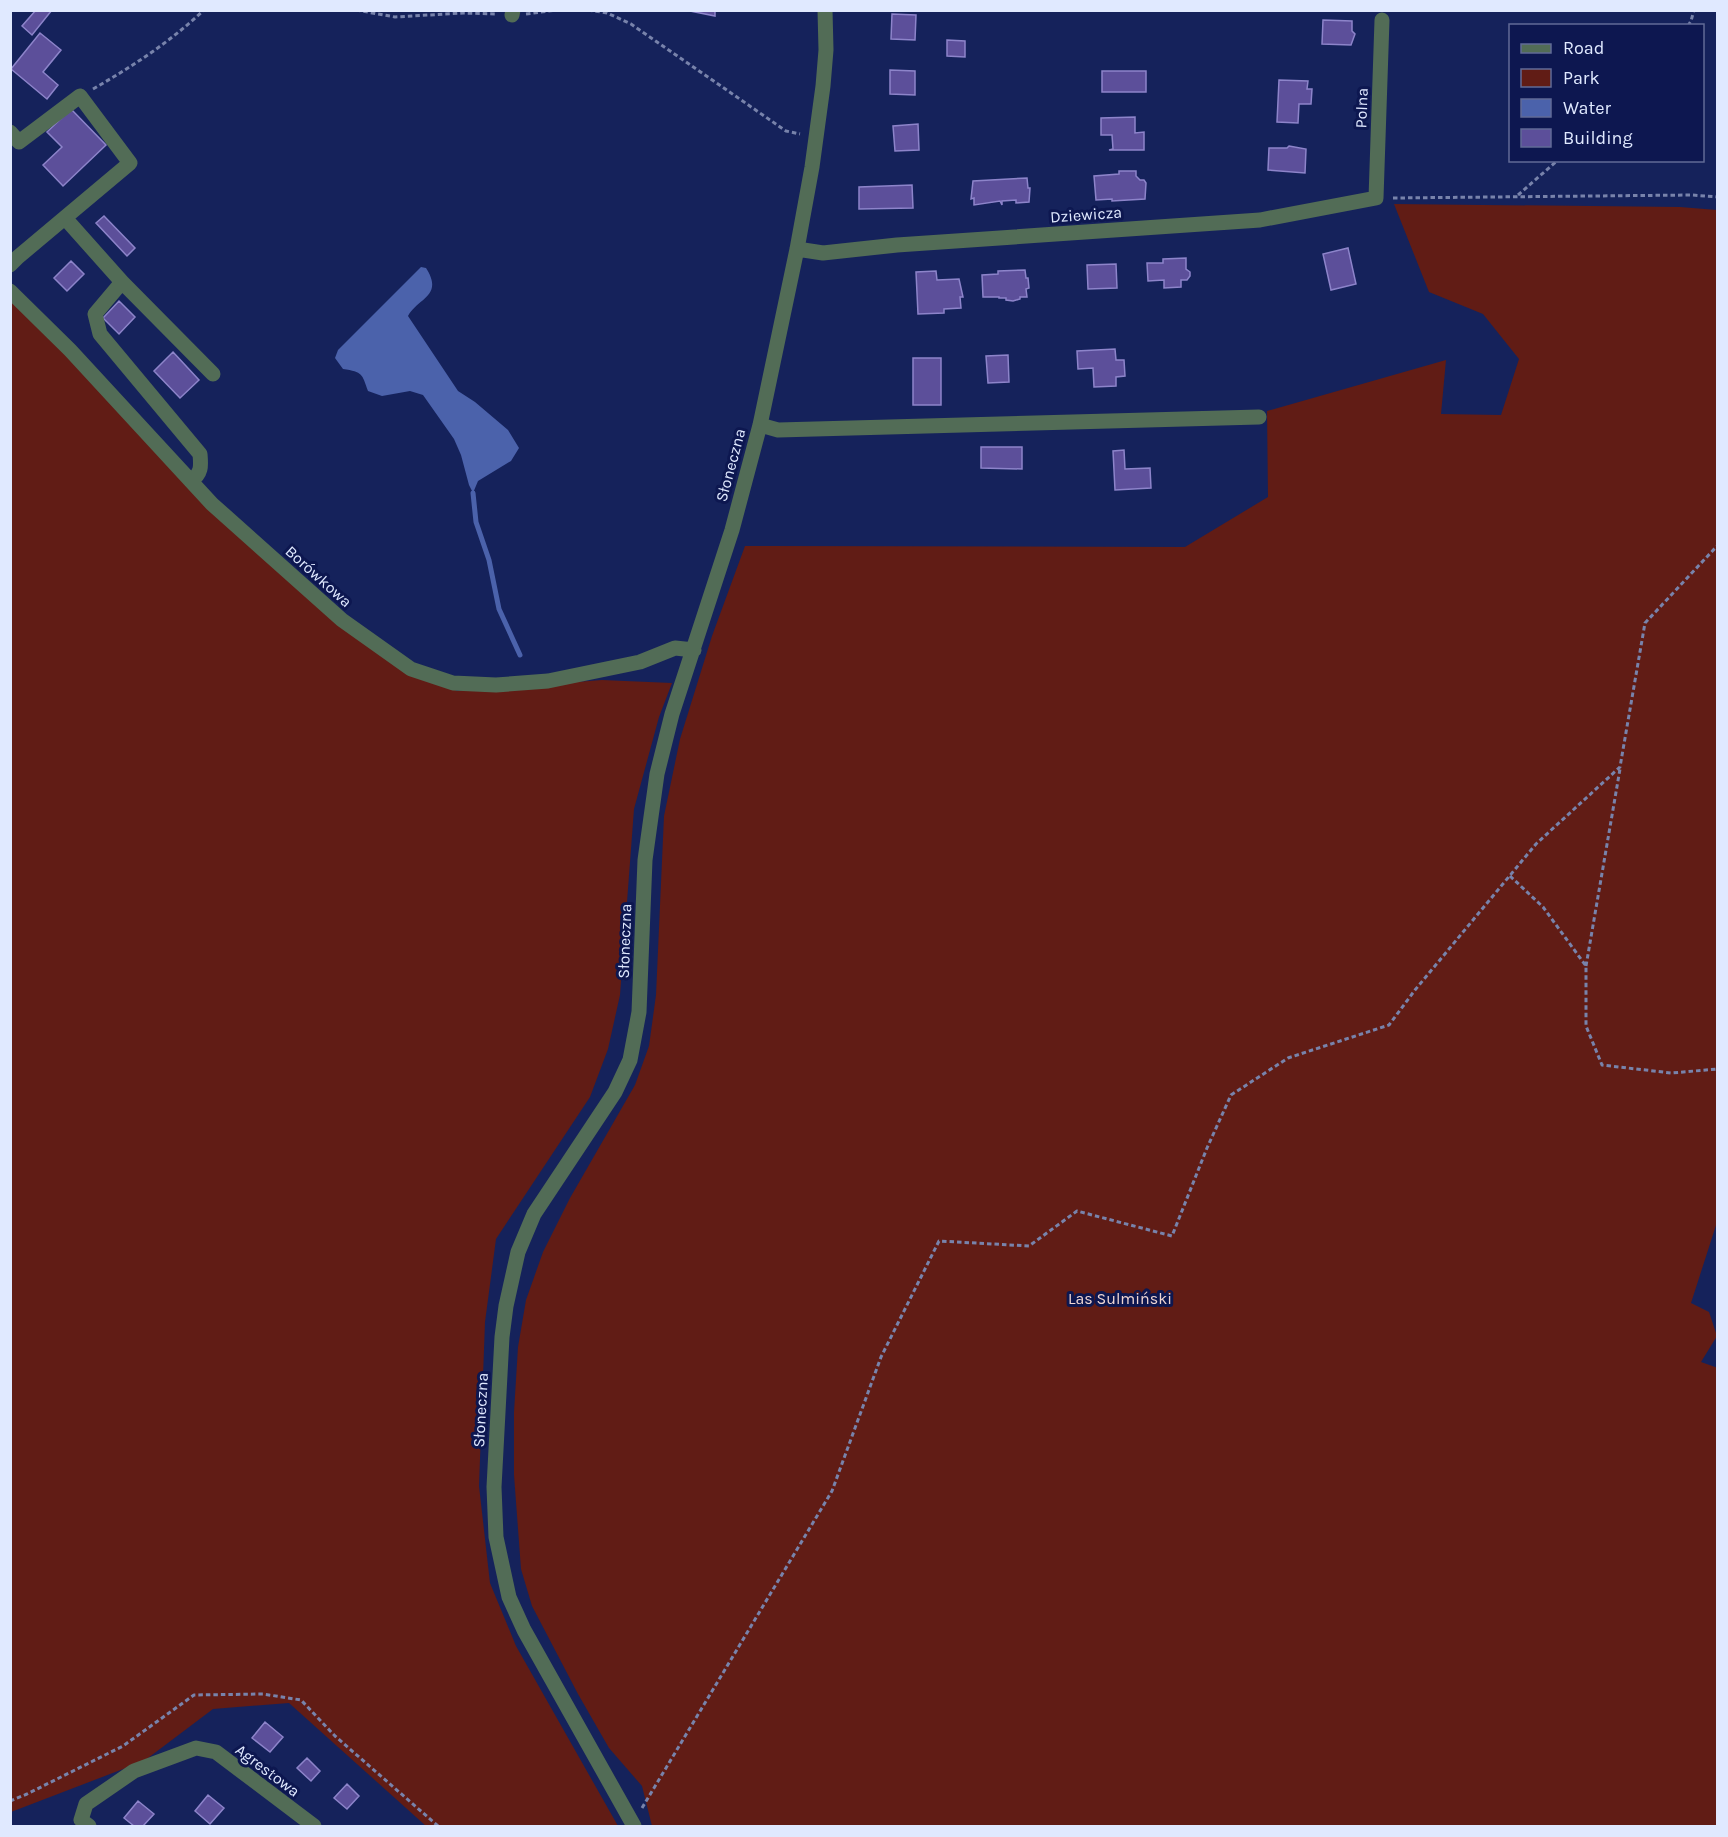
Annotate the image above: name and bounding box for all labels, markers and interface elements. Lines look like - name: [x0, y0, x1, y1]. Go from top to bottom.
- legend: [1509, 24, 1704, 162]
- text: Road: [1563, 37, 1604, 59]
- text: Park: [1563, 67, 1600, 89]
- street label: Polna: [1351, 87, 1372, 129]
- text: Water: [1563, 97, 1611, 119]
- text: Building: [1563, 127, 1633, 149]
- street label: Dziewicza: [1049, 203, 1123, 226]
- street label: Słoneczna: [712, 426, 749, 504]
- street label: Borówkowa: [281, 542, 356, 611]
- street label: Słoneczna: [614, 903, 635, 979]
- park label: Las Sulmiński: [1068, 1289, 1172, 1308]
- street label: Słoneczna: [469, 1372, 492, 1448]
- street label: Agrestowa: [232, 1740, 304, 1801]

